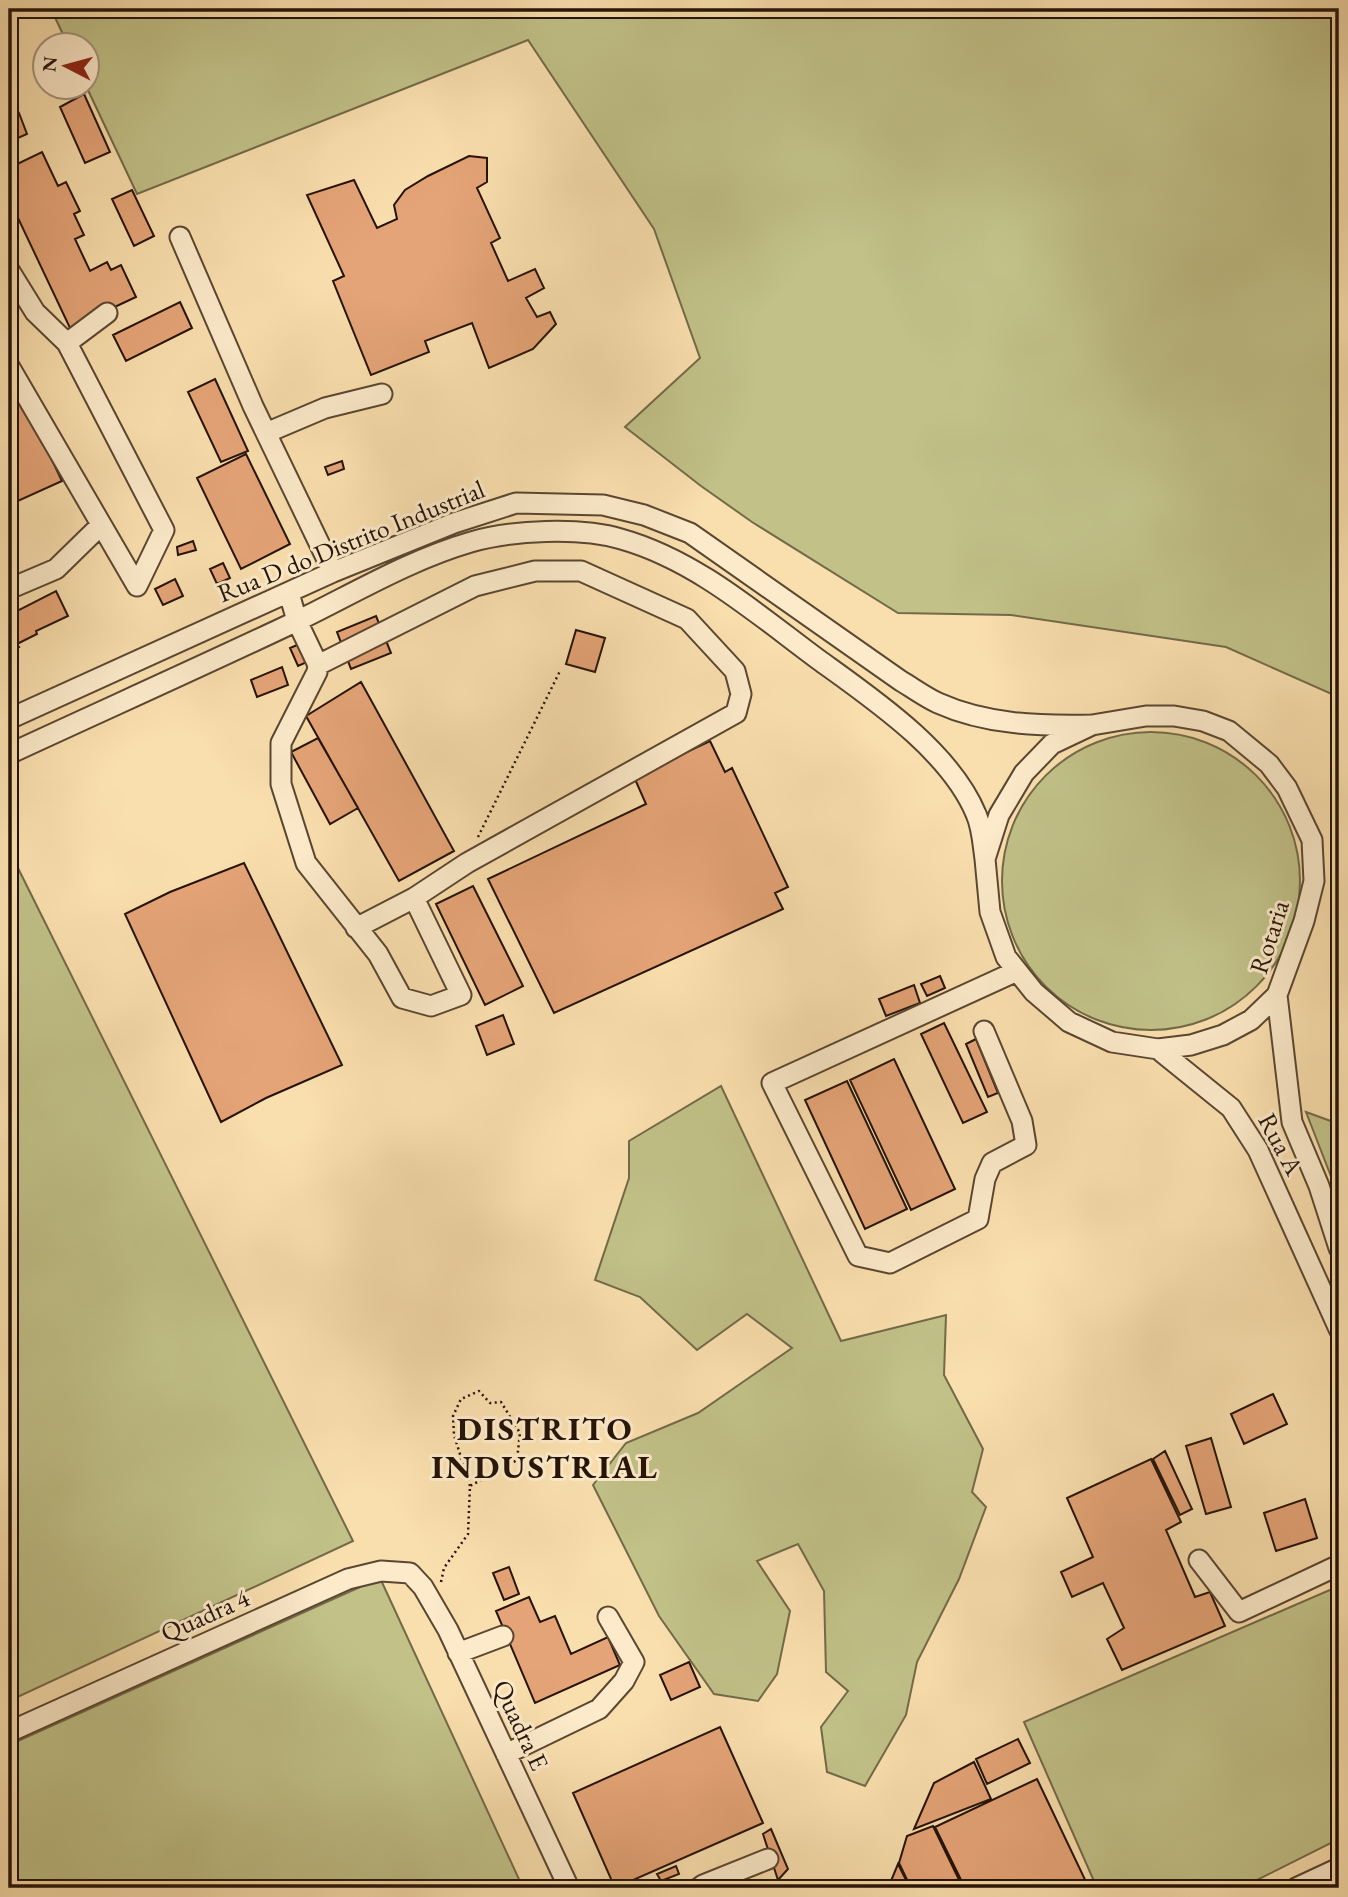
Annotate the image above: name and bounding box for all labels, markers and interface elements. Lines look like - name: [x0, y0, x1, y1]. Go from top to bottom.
- north arrow: [32, 32, 102, 102]
- text: N: [36, 55, 63, 73]
- street label: Rua D do Distrito Industrial: [212, 472, 490, 610]
- street label: Rotaria: [1241, 895, 1297, 978]
- street label: Rua A: [1251, 1107, 1312, 1182]
- district label: DISTRITO INDUSTRIAL: [431, 1407, 659, 1488]
- street label: Quadra 4: [155, 1580, 255, 1650]
- street label: Quadra E: [485, 1674, 557, 1776]

